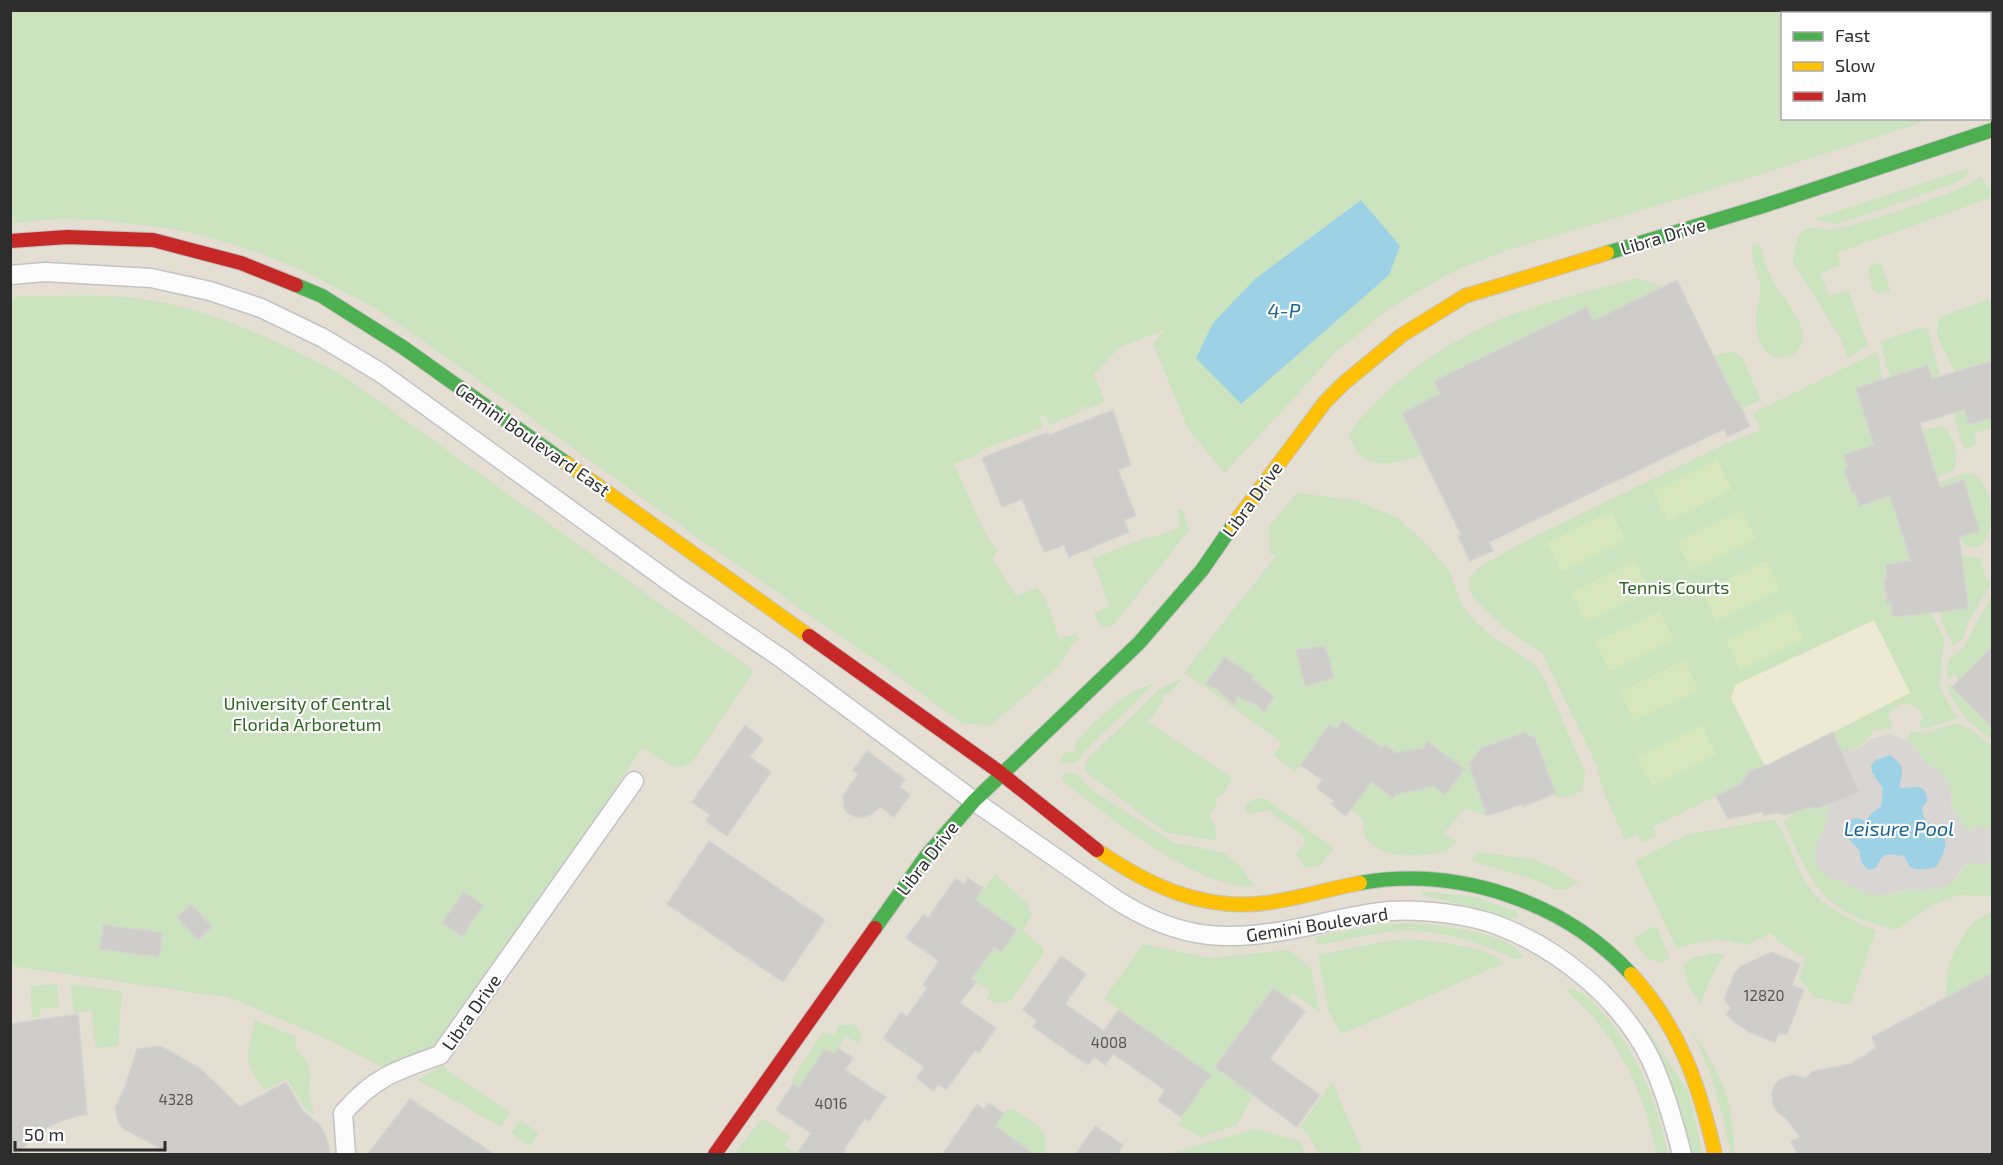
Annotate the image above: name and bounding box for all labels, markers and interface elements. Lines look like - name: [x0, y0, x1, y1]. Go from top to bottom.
- legend: [1781, 12, 1991, 120]
- text: Fast: [1835, 24, 1870, 46]
- text: Slow: [1835, 54, 1876, 76]
- text: Jam: [1835, 84, 1867, 106]
- street label: Libra Drive: [1618, 213, 1708, 259]
- water label: 4-P: [1268, 298, 1301, 322]
- street label: Gemini Boulevard East: [452, 377, 615, 501]
- street label: Libra Drive: [1217, 457, 1287, 541]
- park label: Tennis Courts: [1619, 576, 1729, 598]
- park label: University of Central Florida Arboretum: [223, 692, 391, 735]
- water label: Leisure Pool: [1844, 816, 1954, 840]
- street label: Libra Drive: [891, 817, 963, 899]
- street label: Gemini Boulevard: [1244, 902, 1390, 946]
- street label: Libra Drive: [437, 970, 505, 1054]
- house number: 12820: [1744, 986, 1784, 1004]
- house number: 4008: [1091, 1033, 1127, 1051]
- house number: 4328: [158, 1090, 194, 1108]
- house number: 4016: [815, 1094, 847, 1112]
- scale bar: [15, 1114, 165, 1152]
- text: 50 m: [24, 1123, 64, 1145]

